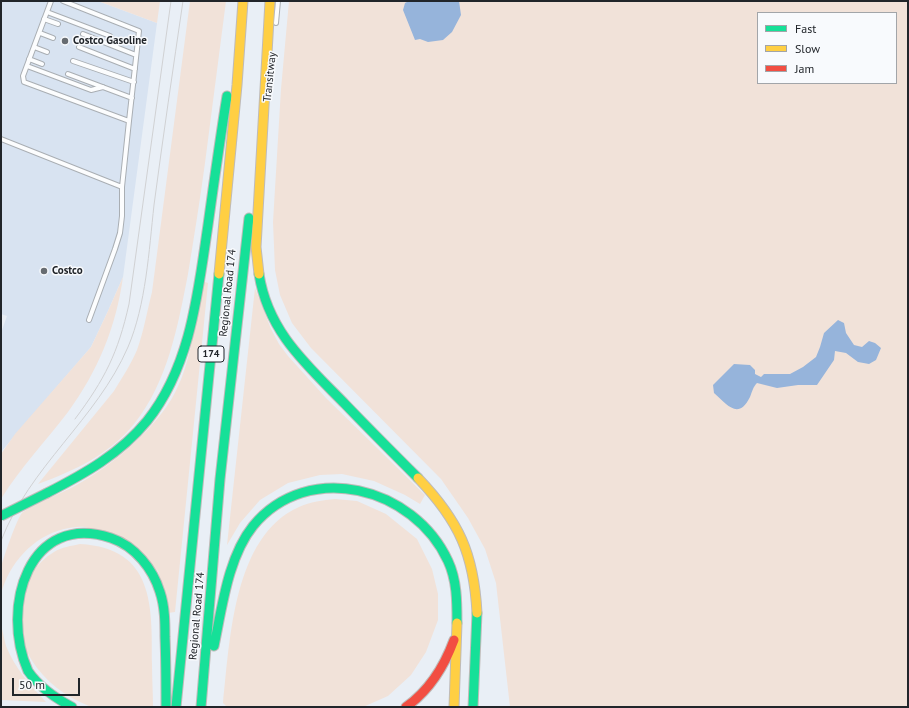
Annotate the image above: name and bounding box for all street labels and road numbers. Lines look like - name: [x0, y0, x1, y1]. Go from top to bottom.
- street label: Transitway: [261, 51, 279, 103]
- street label: Regional Road 174: [217, 249, 239, 337]
- road number: 174: [198, 346, 224, 362]
- street label: Regional Road 174: [187, 572, 207, 660]

